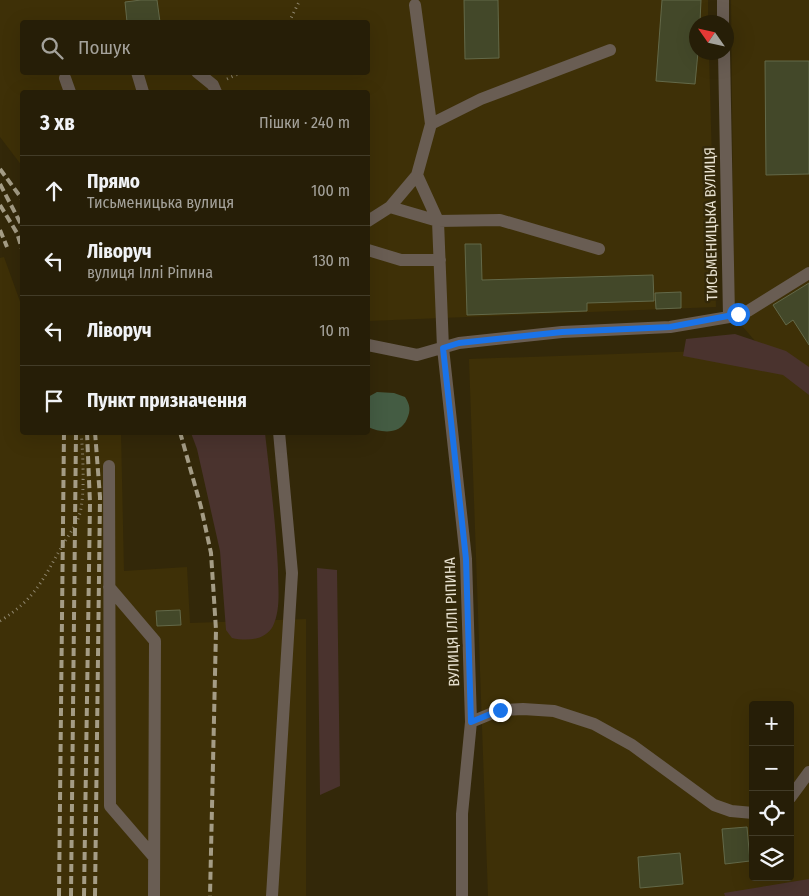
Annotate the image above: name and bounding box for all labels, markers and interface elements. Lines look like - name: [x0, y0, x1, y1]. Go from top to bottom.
- north arrow: [689, 15, 734, 60]
- search box: [20, 20, 370, 75]
- icon: search: [38, 34, 66, 62]
- text: Пошук: [78, 36, 130, 59]
- text: 3 хв: [40, 110, 75, 136]
- text: Пішки · 240 m: [259, 113, 350, 132]
- street label: ТИСЬМЕНИЦЬКА ВУЛИЦЯ: [701, 147, 721, 301]
- text: Прямо: [87, 170, 140, 193]
- icon: ahead: [40, 177, 68, 205]
- text: 100 m: [311, 181, 350, 200]
- text: Тисьменицька вулиця: [87, 193, 234, 212]
- text: Ліворуч: [87, 240, 152, 263]
- icon: left: [40, 247, 68, 275]
- text: 130 m: [312, 251, 350, 270]
- text: вулиця Іллі Ріпина: [87, 263, 213, 282]
- route start: [727, 303, 750, 326]
- icon: left: [40, 317, 68, 345]
- text: Ліворуч: [87, 319, 152, 342]
- text: 10 m: [319, 321, 350, 340]
- icon: arrive: [40, 387, 68, 415]
- text: Пункт призначення: [87, 389, 247, 412]
- street label: ВУЛИЦЯ ІЛЛІ РІПИНА: [441, 557, 463, 687]
- route end: [489, 699, 512, 722]
- map controls: [749, 701, 794, 881]
- button: +: [749, 701, 794, 746]
- button: −: [749, 746, 794, 791]
- button: locate: [749, 791, 794, 836]
- button: layers: [749, 836, 794, 881]

